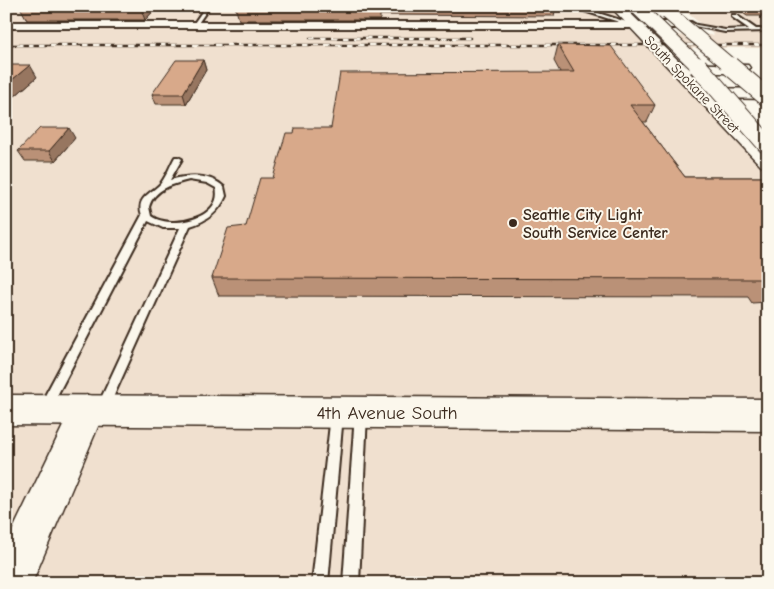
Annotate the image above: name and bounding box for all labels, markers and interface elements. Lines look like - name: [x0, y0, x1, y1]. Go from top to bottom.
- street label: South Spokane Street: [641, 32, 743, 137]
- place label: Seattle City Light South Service Center: [523, 206, 668, 242]
- marker: Seattle City Light South Service Center: [507, 217, 519, 229]
- street label: 4th Avenue South: [316, 402, 458, 424]

